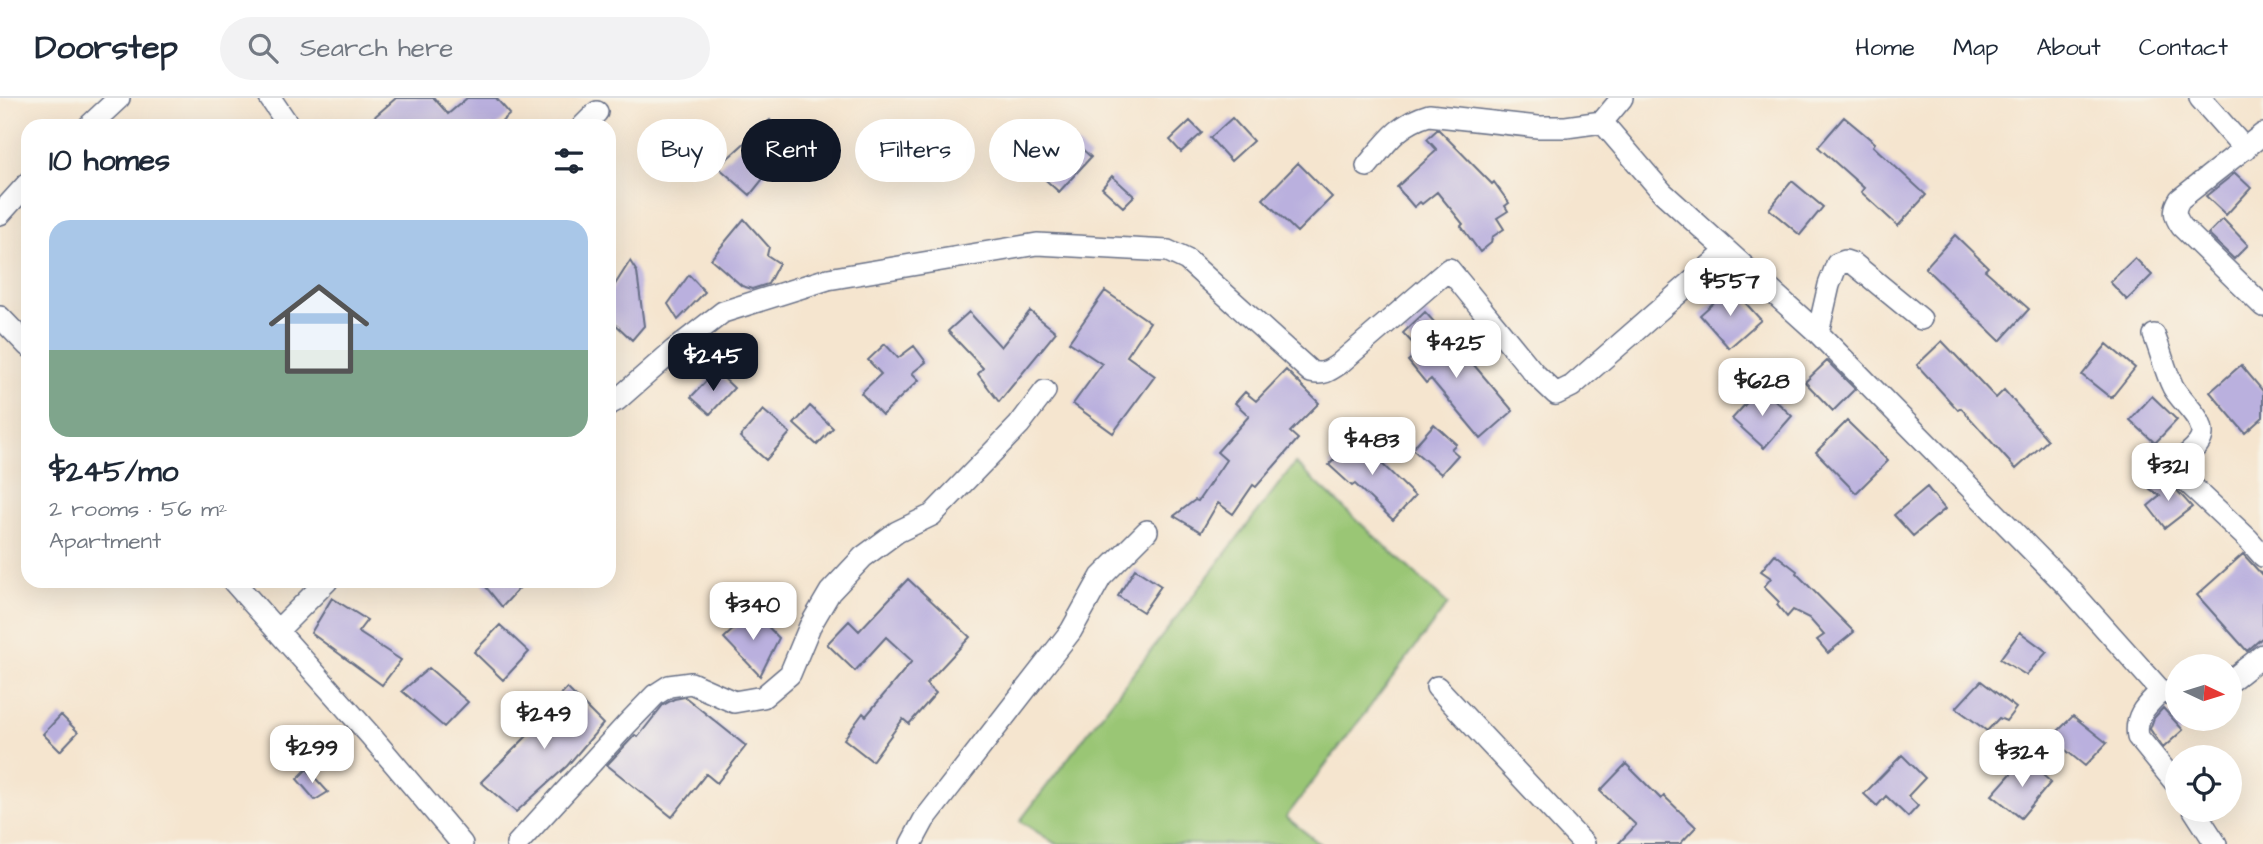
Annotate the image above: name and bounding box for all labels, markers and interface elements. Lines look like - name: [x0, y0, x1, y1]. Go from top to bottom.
- search box: [220, 17, 710, 80]
- text: Doorstep: [35, 25, 178, 71]
- icon: search: [244, 29, 282, 67]
- text: Search here: [300, 30, 453, 66]
- text: Home: [1855, 31, 1915, 65]
- text: Map: [1953, 31, 1998, 65]
- text: About: [2036, 31, 2101, 65]
- text: Contact: [2139, 31, 2228, 65]
- chip: Buy: [637, 119, 727, 182]
- chip: Rent: [741, 119, 841, 182]
- chip: Filters: [855, 119, 975, 182]
- chip: New: [989, 119, 1085, 182]
- text: 10 homes: [49, 140, 170, 182]
- icon: filters: [550, 142, 588, 180]
- pin: $557: [1689, 258, 1771, 318]
- text: $557: [1700, 265, 1760, 297]
- icon: home: [256, 266, 382, 392]
- pin: $425: [1415, 320, 1497, 380]
- text: $425: [1427, 327, 1485, 359]
- pin: $245: [672, 334, 754, 393]
- text: $245: [684, 340, 742, 372]
- pin: $628: [1721, 358, 1803, 418]
- text: $628: [1734, 365, 1790, 397]
- pin: $483: [1331, 418, 1413, 477]
- text: $483: [1344, 424, 1400, 456]
- pin: $321: [2127, 444, 2209, 503]
- text: $321: [2148, 450, 2188, 482]
- text: $245/mo: [49, 451, 178, 493]
- text: 2 rooms · 56 m²: [49, 493, 227, 525]
- text: Apartment: [49, 525, 161, 557]
- pin: $340: [712, 582, 794, 642]
- text: $340: [726, 589, 780, 621]
- north arrow: [2165, 654, 2242, 732]
- map controls: [2165, 654, 2242, 822]
- pin: $249: [503, 692, 585, 751]
- text: $249: [517, 698, 571, 730]
- pin: $299: [271, 726, 353, 785]
- pin: $324: [1981, 730, 2063, 789]
- text: $299: [286, 732, 338, 764]
- text: $324: [1995, 736, 2049, 768]
- button: locate: [2165, 745, 2242, 822]

